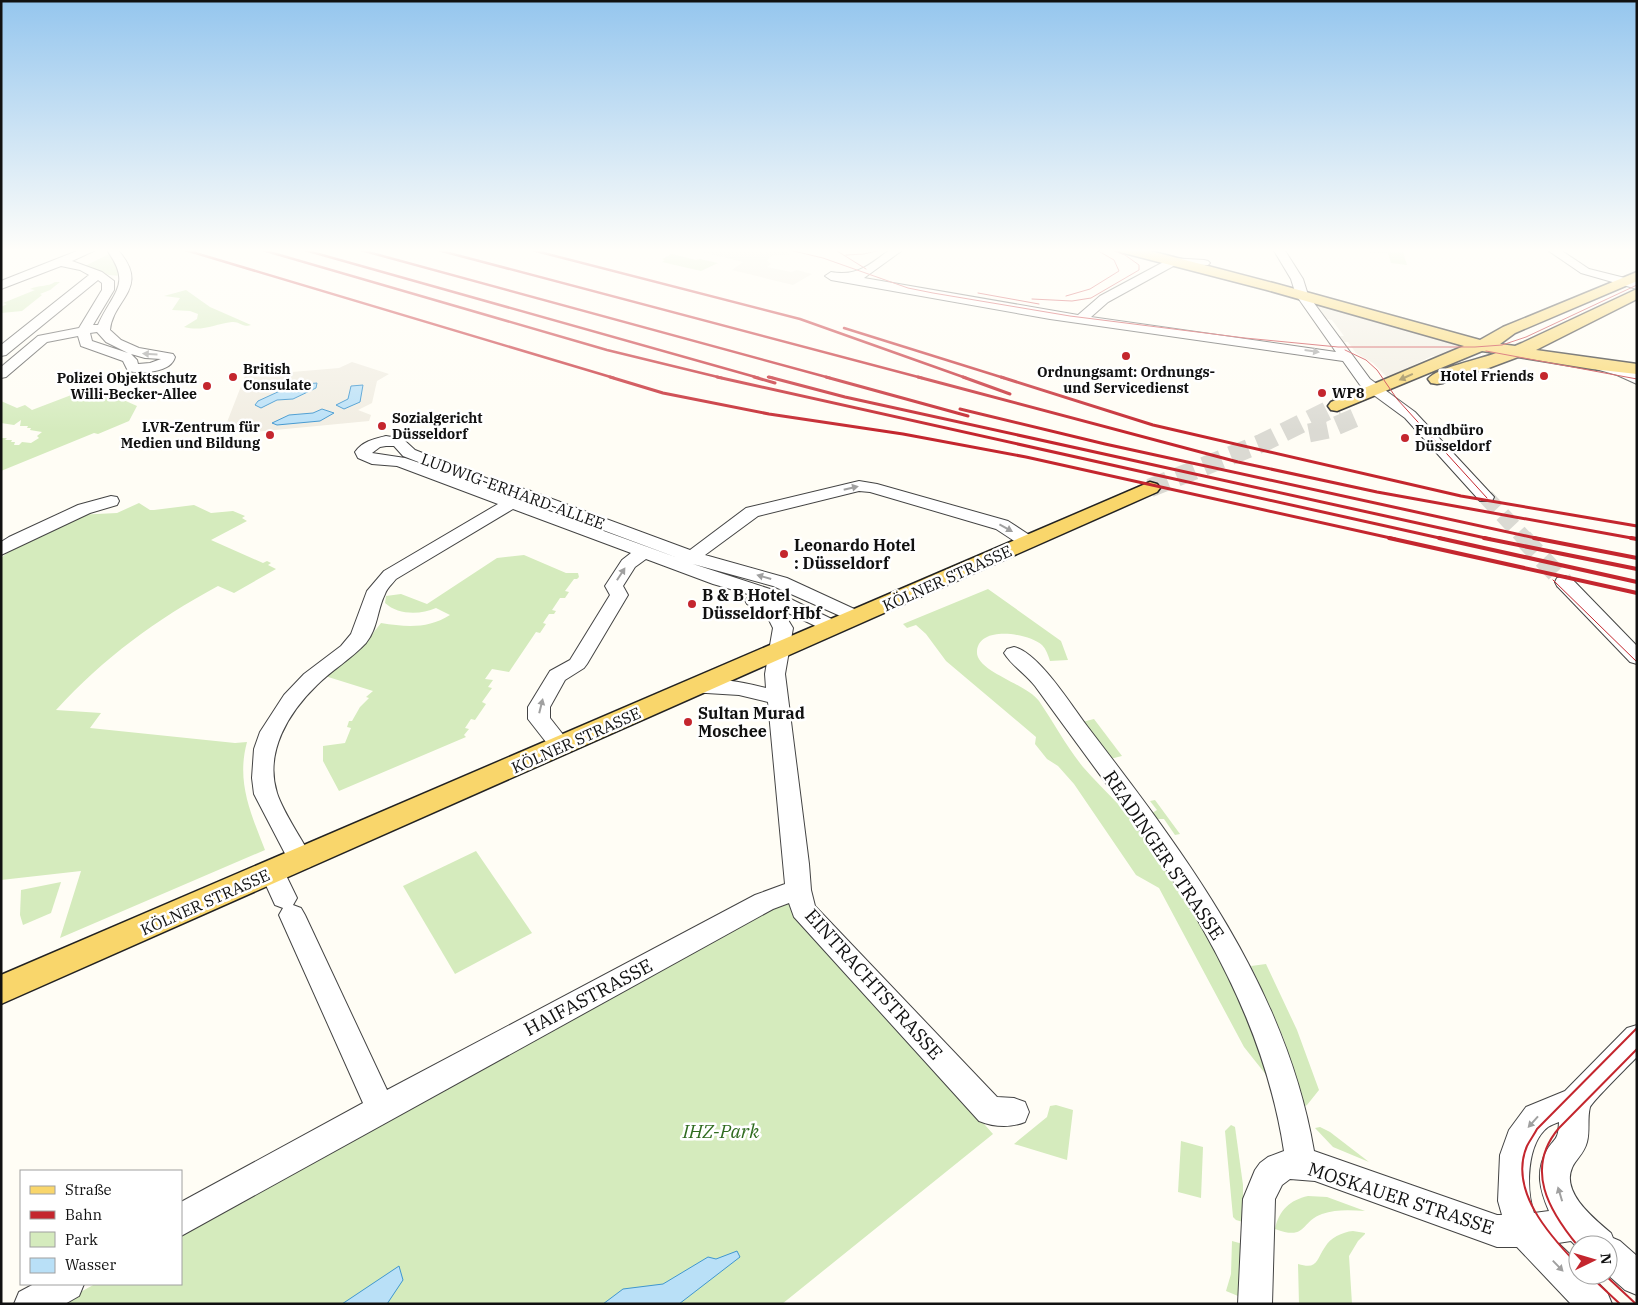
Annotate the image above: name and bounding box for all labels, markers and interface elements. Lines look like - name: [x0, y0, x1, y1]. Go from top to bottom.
- one-way arrow: [1304, 348, 1320, 356]
- one-way arrow: [142, 349, 158, 357]
- marker: Ordnungsamt: Ordnungs- und Servicedienst: [1120, 350, 1132, 362]
- place label: British Consulate: [243, 360, 312, 394]
- place label: Ordnungsamt: Ordnungs- und Servicedienst: [1037, 363, 1215, 397]
- place label: Hotel Friends: [1440, 367, 1534, 385]
- place label: Polizei Objektschutz Willi-Becker-Allee: [57, 369, 197, 403]
- marker: Hotel Friends: [1538, 370, 1550, 382]
- marker: British Consulate: [227, 371, 239, 383]
- one-way arrow: [1399, 374, 1413, 382]
- marker: Polizei Objektschutz Willi-Becker-Allee: [201, 380, 213, 392]
- place label: WP8: [1332, 384, 1364, 402]
- marker: WP8: [1316, 387, 1328, 399]
- place label: Sozialgericht Düsseldorf: [392, 409, 483, 443]
- place label: LVR-Zentrum für Medien und Bildung: [121, 418, 261, 452]
- marker: Sozialgericht Düsseldorf: [376, 420, 388, 432]
- place label: Fundbüro Düsseldorf: [1415, 421, 1492, 455]
- marker: LVR-Zentrum für Medien und Bildung: [264, 429, 276, 441]
- marker: Fundbüro Düsseldorf: [1399, 432, 1411, 444]
- street label: LUDWIG-ERHARD-ALLEE: [418, 448, 608, 534]
- one-way arrow: [843, 484, 858, 492]
- one-way arrow: [1000, 524, 1013, 533]
- place label: Leonardo Hotel : Düsseldorf: [794, 535, 916, 573]
- street label: KÖLNER STRASSE: [879, 540, 1015, 616]
- marker: Leonardo Hotel : Düsseldorf: [778, 548, 790, 560]
- one-way arrow: [617, 568, 626, 581]
- one-way arrow: [756, 572, 771, 580]
- place label: B & B Hotel Düsseldorf Hbf: [702, 585, 823, 623]
- marker: B & B Hotel Düsseldorf Hbf: [686, 598, 698, 610]
- one-way arrow: [537, 698, 545, 713]
- street label: KÖLNER STRASSE: [508, 702, 644, 778]
- place label: Sultan Murad Moschee: [698, 703, 805, 741]
- marker: Sultan Murad Moschee: [682, 716, 694, 728]
- street label: READINGER STRASSE: [1098, 766, 1230, 944]
- street label: KÖLNER STRASSE: [137, 864, 273, 940]
- street label: EINTRACHTSTRASSE: [800, 904, 948, 1064]
- street label: HAIFASTRASSE: [520, 953, 656, 1041]
- one-way arrow: [1527, 1116, 1539, 1128]
- park label: IHZ-Park: [682, 1119, 760, 1143]
- street label: MOSKAUER STRASSE: [1305, 1157, 1497, 1239]
- legend: [20, 1170, 182, 1285]
- text: Straße: [65, 1180, 112, 1199]
- one-way arrow: [1555, 1186, 1563, 1201]
- text: Bahn: [65, 1205, 103, 1224]
- text: Park: [65, 1230, 98, 1249]
- north arrow: [1568, 1235, 1618, 1285]
- text: N: [1597, 1253, 1615, 1265]
- text: Wasser: [65, 1255, 116, 1274]
- one-way arrow: [1552, 1260, 1564, 1272]

